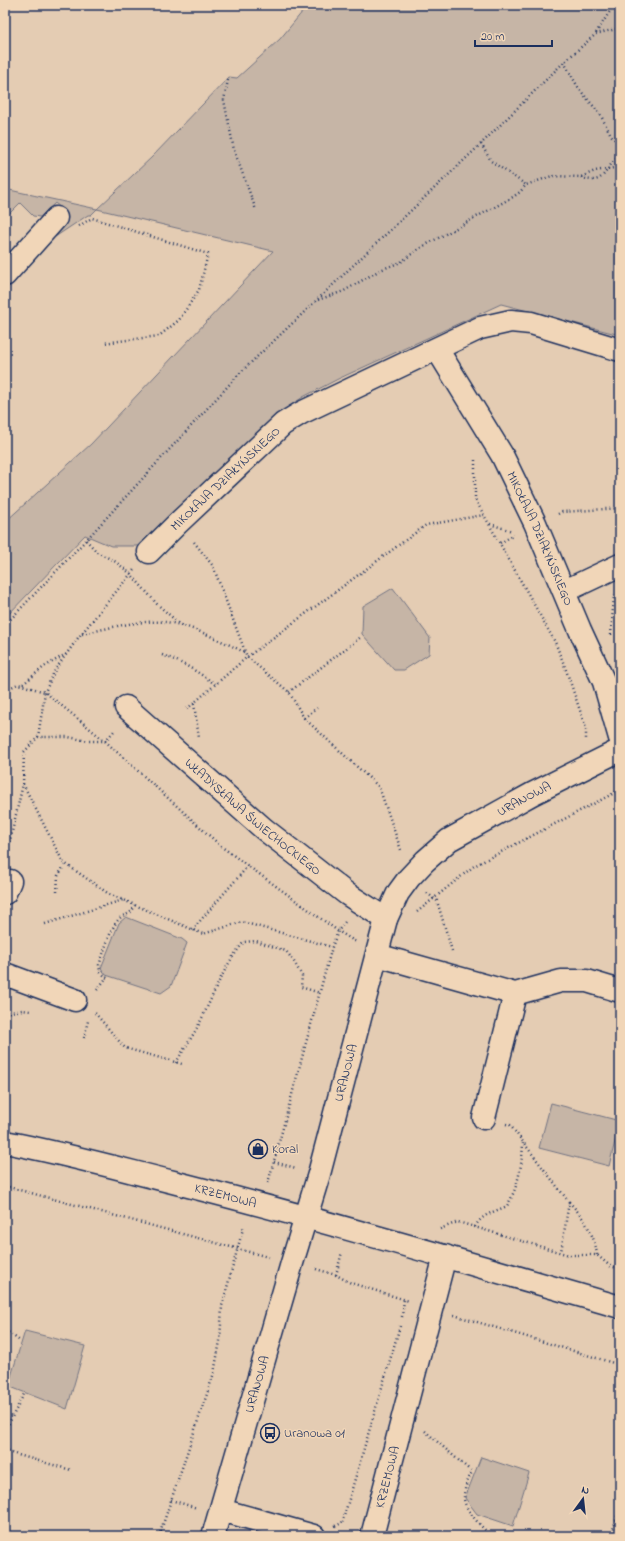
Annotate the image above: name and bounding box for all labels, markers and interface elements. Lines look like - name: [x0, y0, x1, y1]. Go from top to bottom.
- scale bar: [475, 22, 552, 48]
- text: 20 m: [481, 28, 504, 46]
- street label: MIKOŁAJA DZIAŁYŃSKIEGO: [166, 422, 285, 535]
- street label: MIKOŁAJA DZIAŁYŃSKIEGO: [502, 468, 578, 608]
- street label: WŁADYSŁAWA ŚWIECHOCKIEGO: [181, 754, 325, 880]
- street label: URANOWA: [494, 776, 554, 821]
- street label: URANOWA: [329, 1042, 362, 1104]
- shop icon: Koral: [247, 1138, 269, 1160]
- place label: Koral: [272, 1140, 298, 1159]
- street label: KRZEMOWA: [193, 1178, 259, 1213]
- street label: URANOWA: [240, 1353, 274, 1415]
- bus stop icon: Uranowa 01: [259, 1422, 281, 1444]
- place label: Uranowa 01: [284, 1424, 345, 1443]
- street label: KRZEMOWA: [370, 1444, 405, 1510]
- north arrow: [563, 1479, 603, 1519]
- text: N: [580, 1482, 591, 1499]

